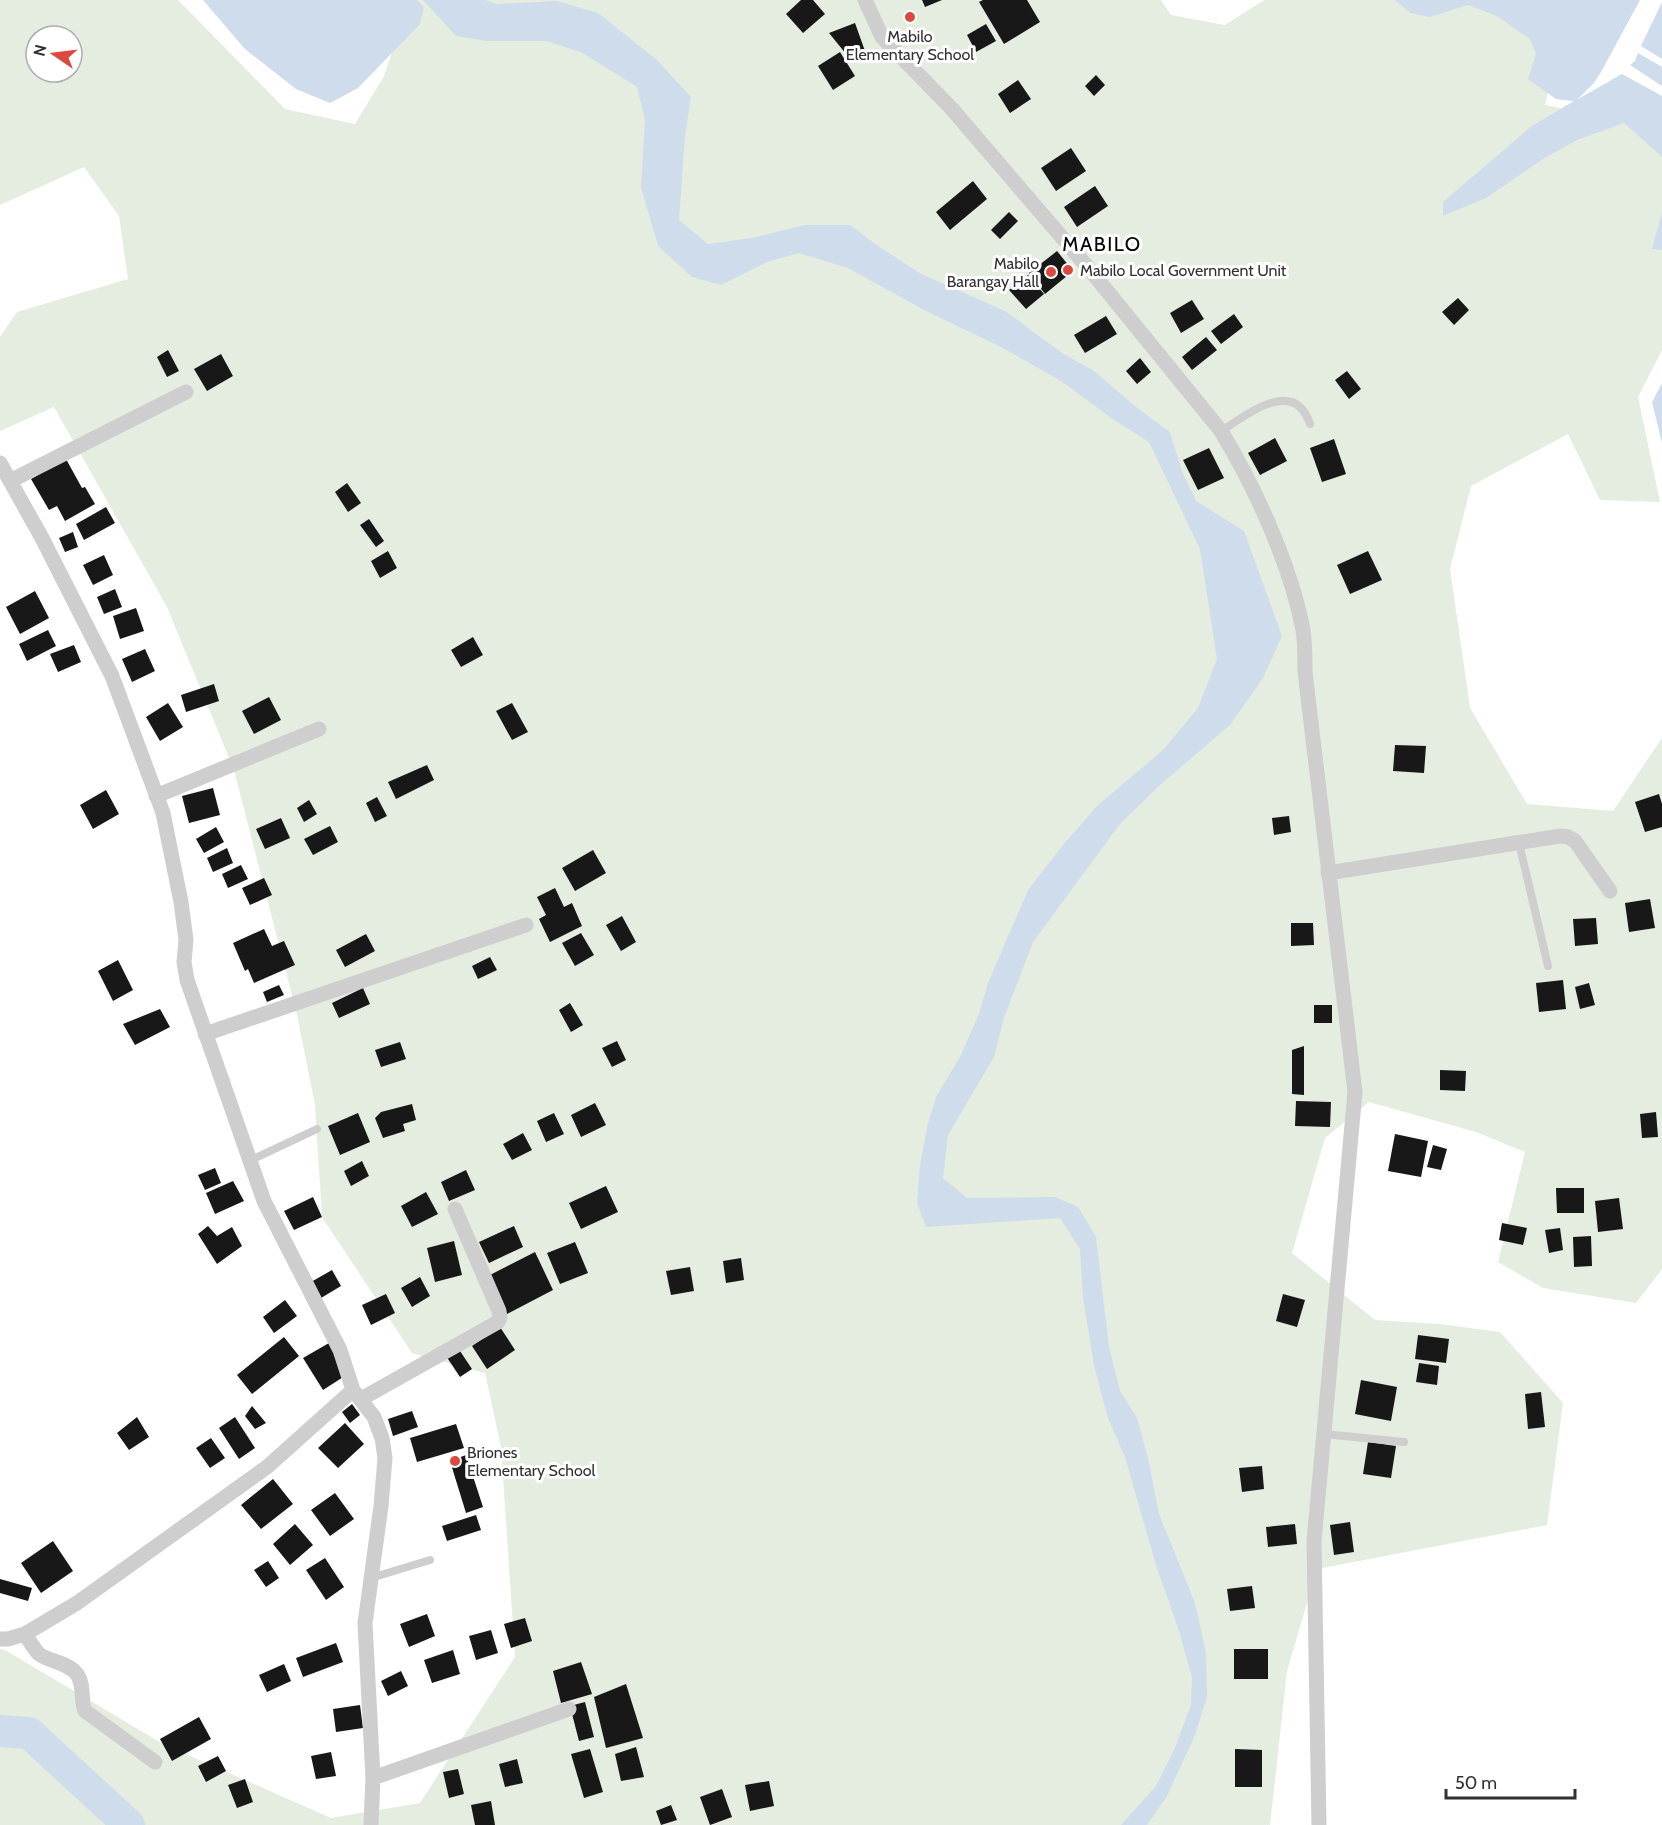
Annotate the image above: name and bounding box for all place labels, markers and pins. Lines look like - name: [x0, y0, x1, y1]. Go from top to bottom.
- marker: Mabilo Elementary School: [903, 10, 917, 24]
- place label: Mabilo Elementary School: [846, 27, 974, 64]
- place label: Mabilo Barangay Hall: [947, 254, 1039, 291]
- place label: Mabilo Local Government Unit: [1080, 261, 1287, 280]
- marker: Mabilo Local Government Unit: [1061, 263, 1075, 277]
- marker: Mabilo Barangay Hall: [1044, 265, 1058, 279]
- place label: Briones Elementary School: [467, 1443, 595, 1480]
- marker: Briones Elementary School: [448, 1454, 462, 1468]

